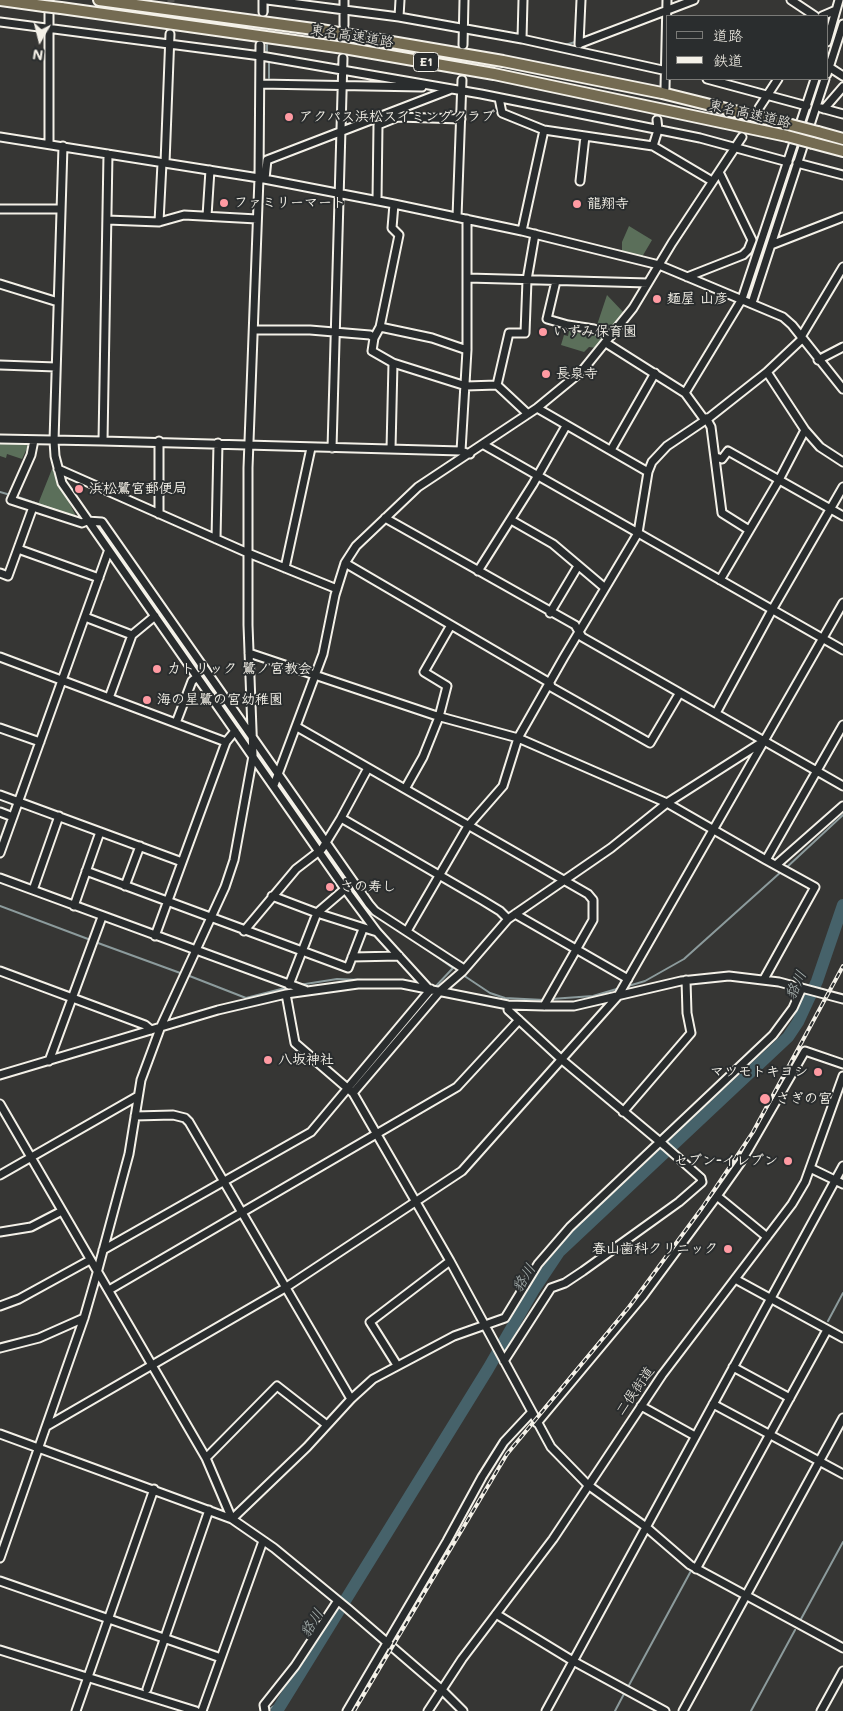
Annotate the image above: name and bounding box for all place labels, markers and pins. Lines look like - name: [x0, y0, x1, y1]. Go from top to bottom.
- place label: アクパス浜松スイミングクラブ: [299, 109, 495, 125]
- marker: アクパス浜松スイミングクラブ: [283, 111, 295, 123]
- place label: ファミリーマート: [234, 195, 346, 211]
- place label: 龍翔寺: [587, 196, 629, 212]
- marker: ファミリーマート: [218, 197, 230, 209]
- marker: 龍翔寺: [571, 198, 583, 210]
- place label: 麺屋 山彦: [667, 291, 728, 307]
- marker: 麺屋 山彦: [651, 293, 663, 305]
- place label: いずみ保育園: [553, 324, 637, 340]
- marker: いずみ保育園: [537, 326, 549, 338]
- place label: 長泉寺: [556, 366, 598, 382]
- marker: 長泉寺: [540, 368, 552, 380]
- place label: 浜松鷺宮郵便局: [89, 481, 187, 497]
- marker: 浜松鷺宮郵便局: [73, 483, 85, 495]
- place label: カトリック 鷺ノ宮教会: [167, 661, 312, 677]
- marker: カトリック 鷺ノ宮教会: [151, 663, 163, 675]
- place label: 海の星鷺の宮幼稚園: [157, 692, 283, 708]
- marker: 海の星鷺の宮幼稚園: [141, 694, 153, 706]
- place label: さの寿し: [340, 879, 396, 895]
- marker: さの寿し: [324, 881, 336, 893]
- place label: 八坂神社: [278, 1052, 334, 1068]
- marker: 八坂神社: [262, 1054, 274, 1066]
- place label: マツモトキヨシ: [710, 1064, 808, 1080]
- marker: マツモトキヨシ: [812, 1066, 824, 1078]
- place label: さぎの宮: [776, 1091, 832, 1107]
- marker: さぎの宮: [758, 1092, 772, 1106]
- place label: セブン-イレブン: [674, 1153, 778, 1169]
- marker: セブン-イレブン: [782, 1155, 794, 1167]
- place label: 春山歯科クリニック: [592, 1241, 718, 1257]
- marker: 春山歯科クリニック: [722, 1243, 734, 1255]

